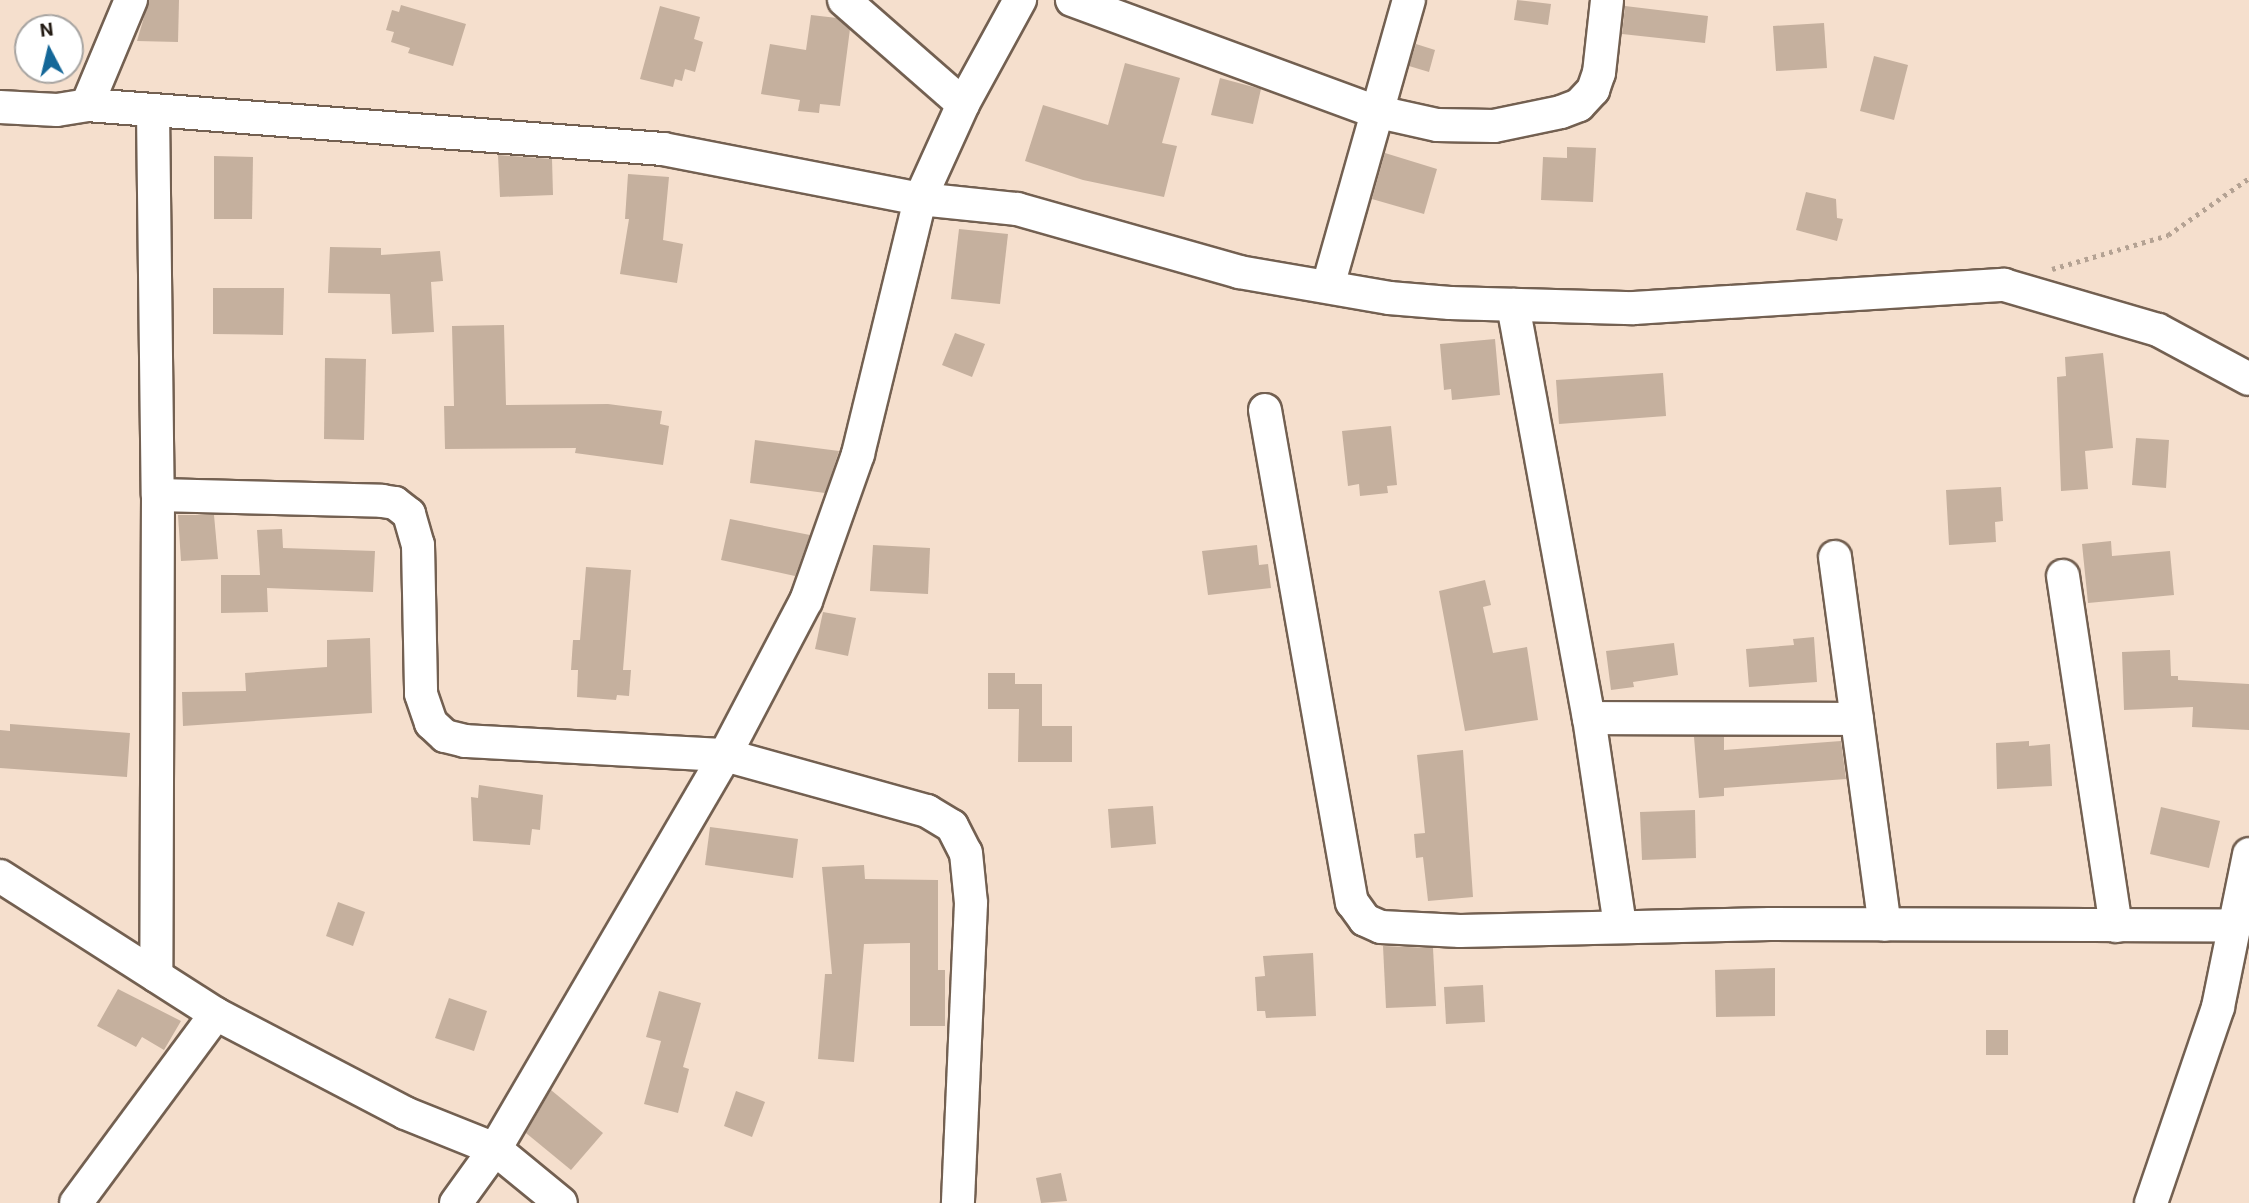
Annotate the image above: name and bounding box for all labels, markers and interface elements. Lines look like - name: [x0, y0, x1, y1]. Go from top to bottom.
- north arrow: [14, 14, 84, 84]
- text: N: [39, 17, 55, 42]

